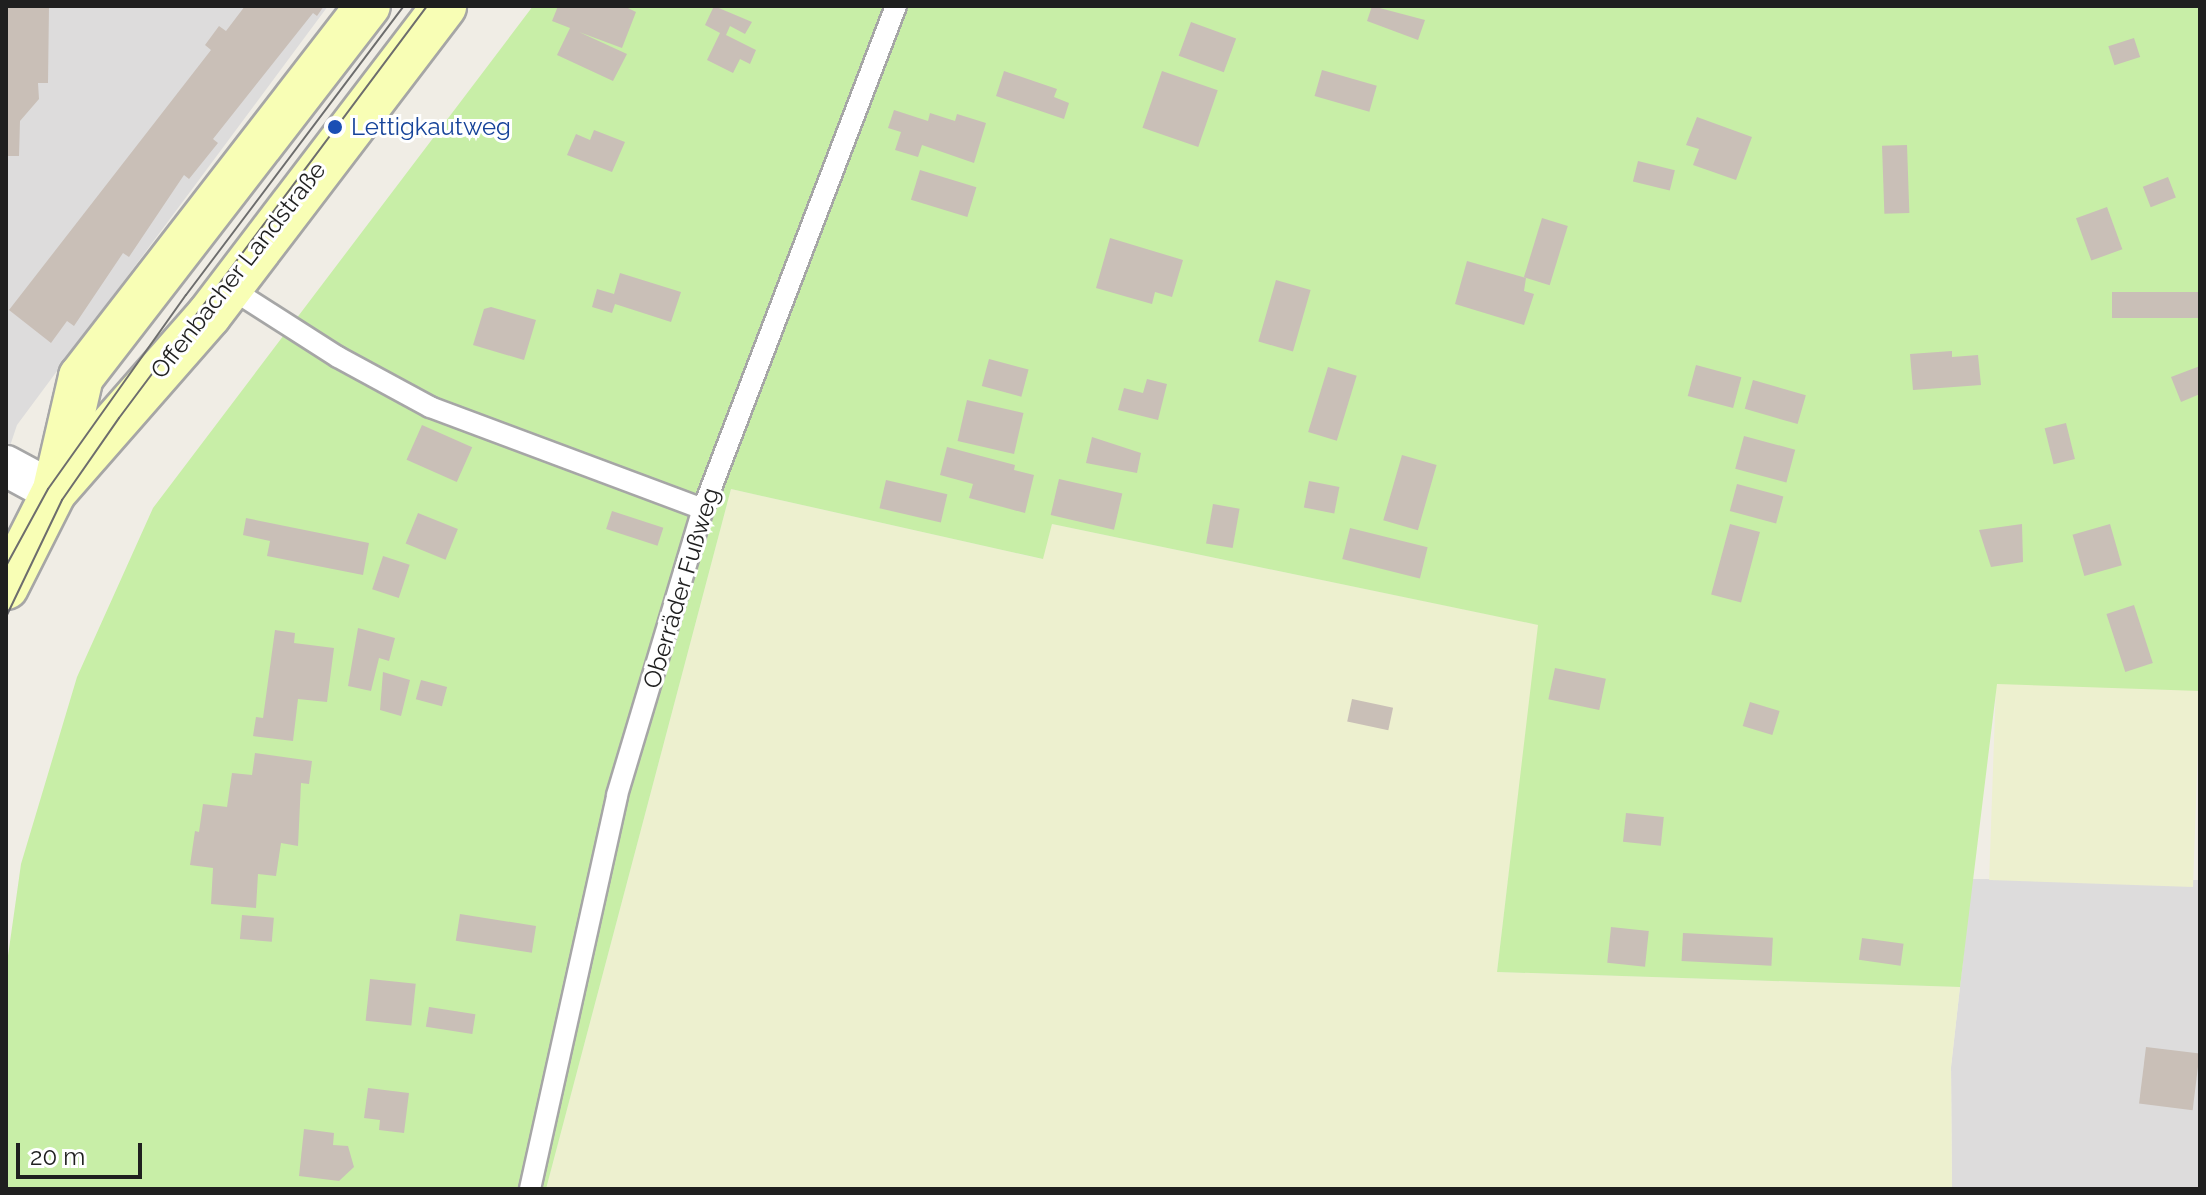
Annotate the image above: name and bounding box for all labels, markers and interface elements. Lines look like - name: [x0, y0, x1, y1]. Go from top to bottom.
- place label: Lettigkautweg: [351, 113, 511, 141]
- marker: Lettigkautweg: [326, 118, 344, 136]
- street label: Offenbacher Landstraße: [144, 156, 332, 384]
- street label: Oberräder Fußweg: [637, 484, 725, 692]
- scale bar: [20, 1127, 146, 1177]
- text: 20 m: [30, 1142, 85, 1171]

